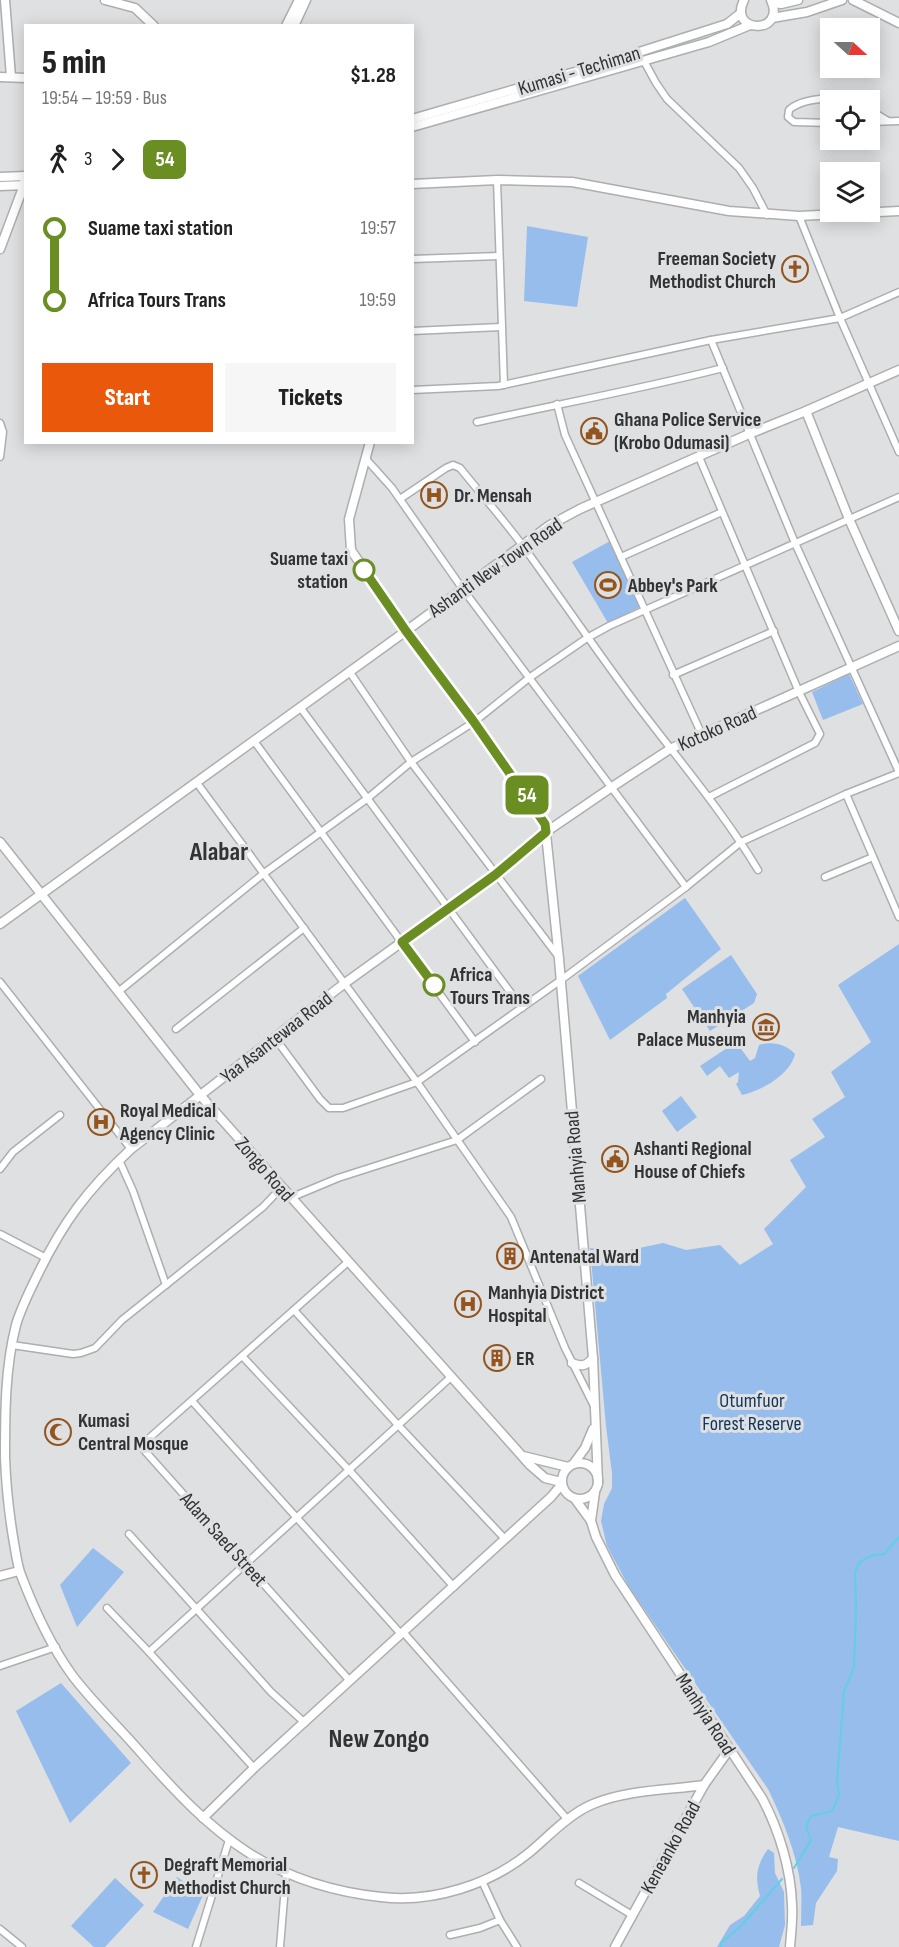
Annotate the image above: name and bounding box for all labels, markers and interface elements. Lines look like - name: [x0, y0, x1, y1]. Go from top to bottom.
- north arrow: [820, 18, 880, 78]
- map controls: [820, 18, 880, 222]
- street label: Kumasi - Techiman: [515, 41, 643, 101]
- text: 5 min: [42, 43, 106, 83]
- text: $1.28: [350, 62, 396, 89]
- text: 19:54 – 19:59 · Bus: [42, 86, 167, 110]
- button: locate: [820, 90, 880, 150]
- icon: walk: [42, 143, 75, 176]
- icon: forward: [101, 143, 134, 176]
- text: 3: [84, 147, 92, 171]
- text: 54: [155, 147, 174, 172]
- button: layers: [820, 162, 880, 222]
- text: Suame taxi station: [88, 215, 233, 242]
- text: 19:57: [360, 216, 396, 240]
- place label: Freeman Society Methodist Church: [649, 247, 777, 294]
- church icon: Freeman Society Methodist Church: [780, 254, 810, 284]
- text: Africa Tours Trans: [88, 287, 226, 314]
- text: 19:59: [359, 288, 396, 312]
- button: Start: [42, 363, 213, 432]
- button: Tickets: [225, 363, 396, 432]
- place label: Ghana Police Service (Krobo Odumasi): [614, 408, 761, 455]
- public building icon: Ghana Police Service (Krobo Odumasi): [579, 416, 609, 446]
- hospital icon: Dr. Mensah: [419, 480, 449, 510]
- place label: Dr. Mensah: [454, 484, 532, 508]
- street label: Ashanti New Town Road: [423, 513, 567, 623]
- place label: Suame taxi station: [270, 547, 348, 594]
- marker: Suame taxi station: [353, 559, 375, 581]
- sports icon: Abbey's Park: [593, 570, 623, 600]
- place label: Abbey's Park: [627, 574, 718, 598]
- street label: Kotoko Road: [674, 701, 760, 757]
- line badge: 54: [500, 776, 554, 814]
- text: 54: [517, 783, 537, 808]
- district label: Alabar: [189, 837, 248, 868]
- place label: Africa Tours Trans: [449, 963, 530, 1010]
- marker: Africa Tours Trans: [423, 974, 445, 996]
- street label: Yaa Asantewaa Road: [216, 987, 337, 1089]
- place label: Manhyia Palace Museum: [637, 1005, 746, 1052]
- museum icon: Manhyia Palace Museum: [751, 1012, 781, 1042]
- place label: Royal Medical Agency Clinic: [119, 1099, 216, 1146]
- hospital icon: Royal Medical Agency Clinic: [86, 1107, 116, 1137]
- street label: Manhyia Road: [560, 1110, 592, 1204]
- street label: Zongo Road: [230, 1133, 299, 1207]
- place label: Ashanti Regional House of Chiefs: [633, 1137, 752, 1184]
- public building icon: Ashanti Regional House of Chiefs: [600, 1144, 630, 1174]
- building icon: Antenatal Ward: [495, 1241, 525, 1271]
- place label: Antenatal Ward: [529, 1245, 639, 1269]
- place label: Manhyia District Hospital: [488, 1281, 605, 1328]
- hospital icon: Manhyia District Hospital: [453, 1289, 483, 1319]
- building icon: ER: [482, 1343, 512, 1373]
- place label: ER: [516, 1347, 535, 1371]
- park label: Otumfuor Forest Reserve: [702, 1389, 802, 1436]
- place label: Kumasi Central Mosque: [78, 1409, 189, 1456]
- mosque icon: Kumasi Central Mosque: [43, 1417, 73, 1447]
- street label: Adam Saed Street: [174, 1487, 272, 1592]
- street label: Manhyia Road: [670, 1669, 740, 1760]
- district label: New Zongo: [329, 1724, 429, 1755]
- street label: Keneanko Road: [636, 1797, 706, 1898]
- place label: Degraft Memorial Methodist Church: [164, 1853, 291, 1900]
- church icon: Degraft Memorial Methodist Church: [129, 1860, 159, 1890]

